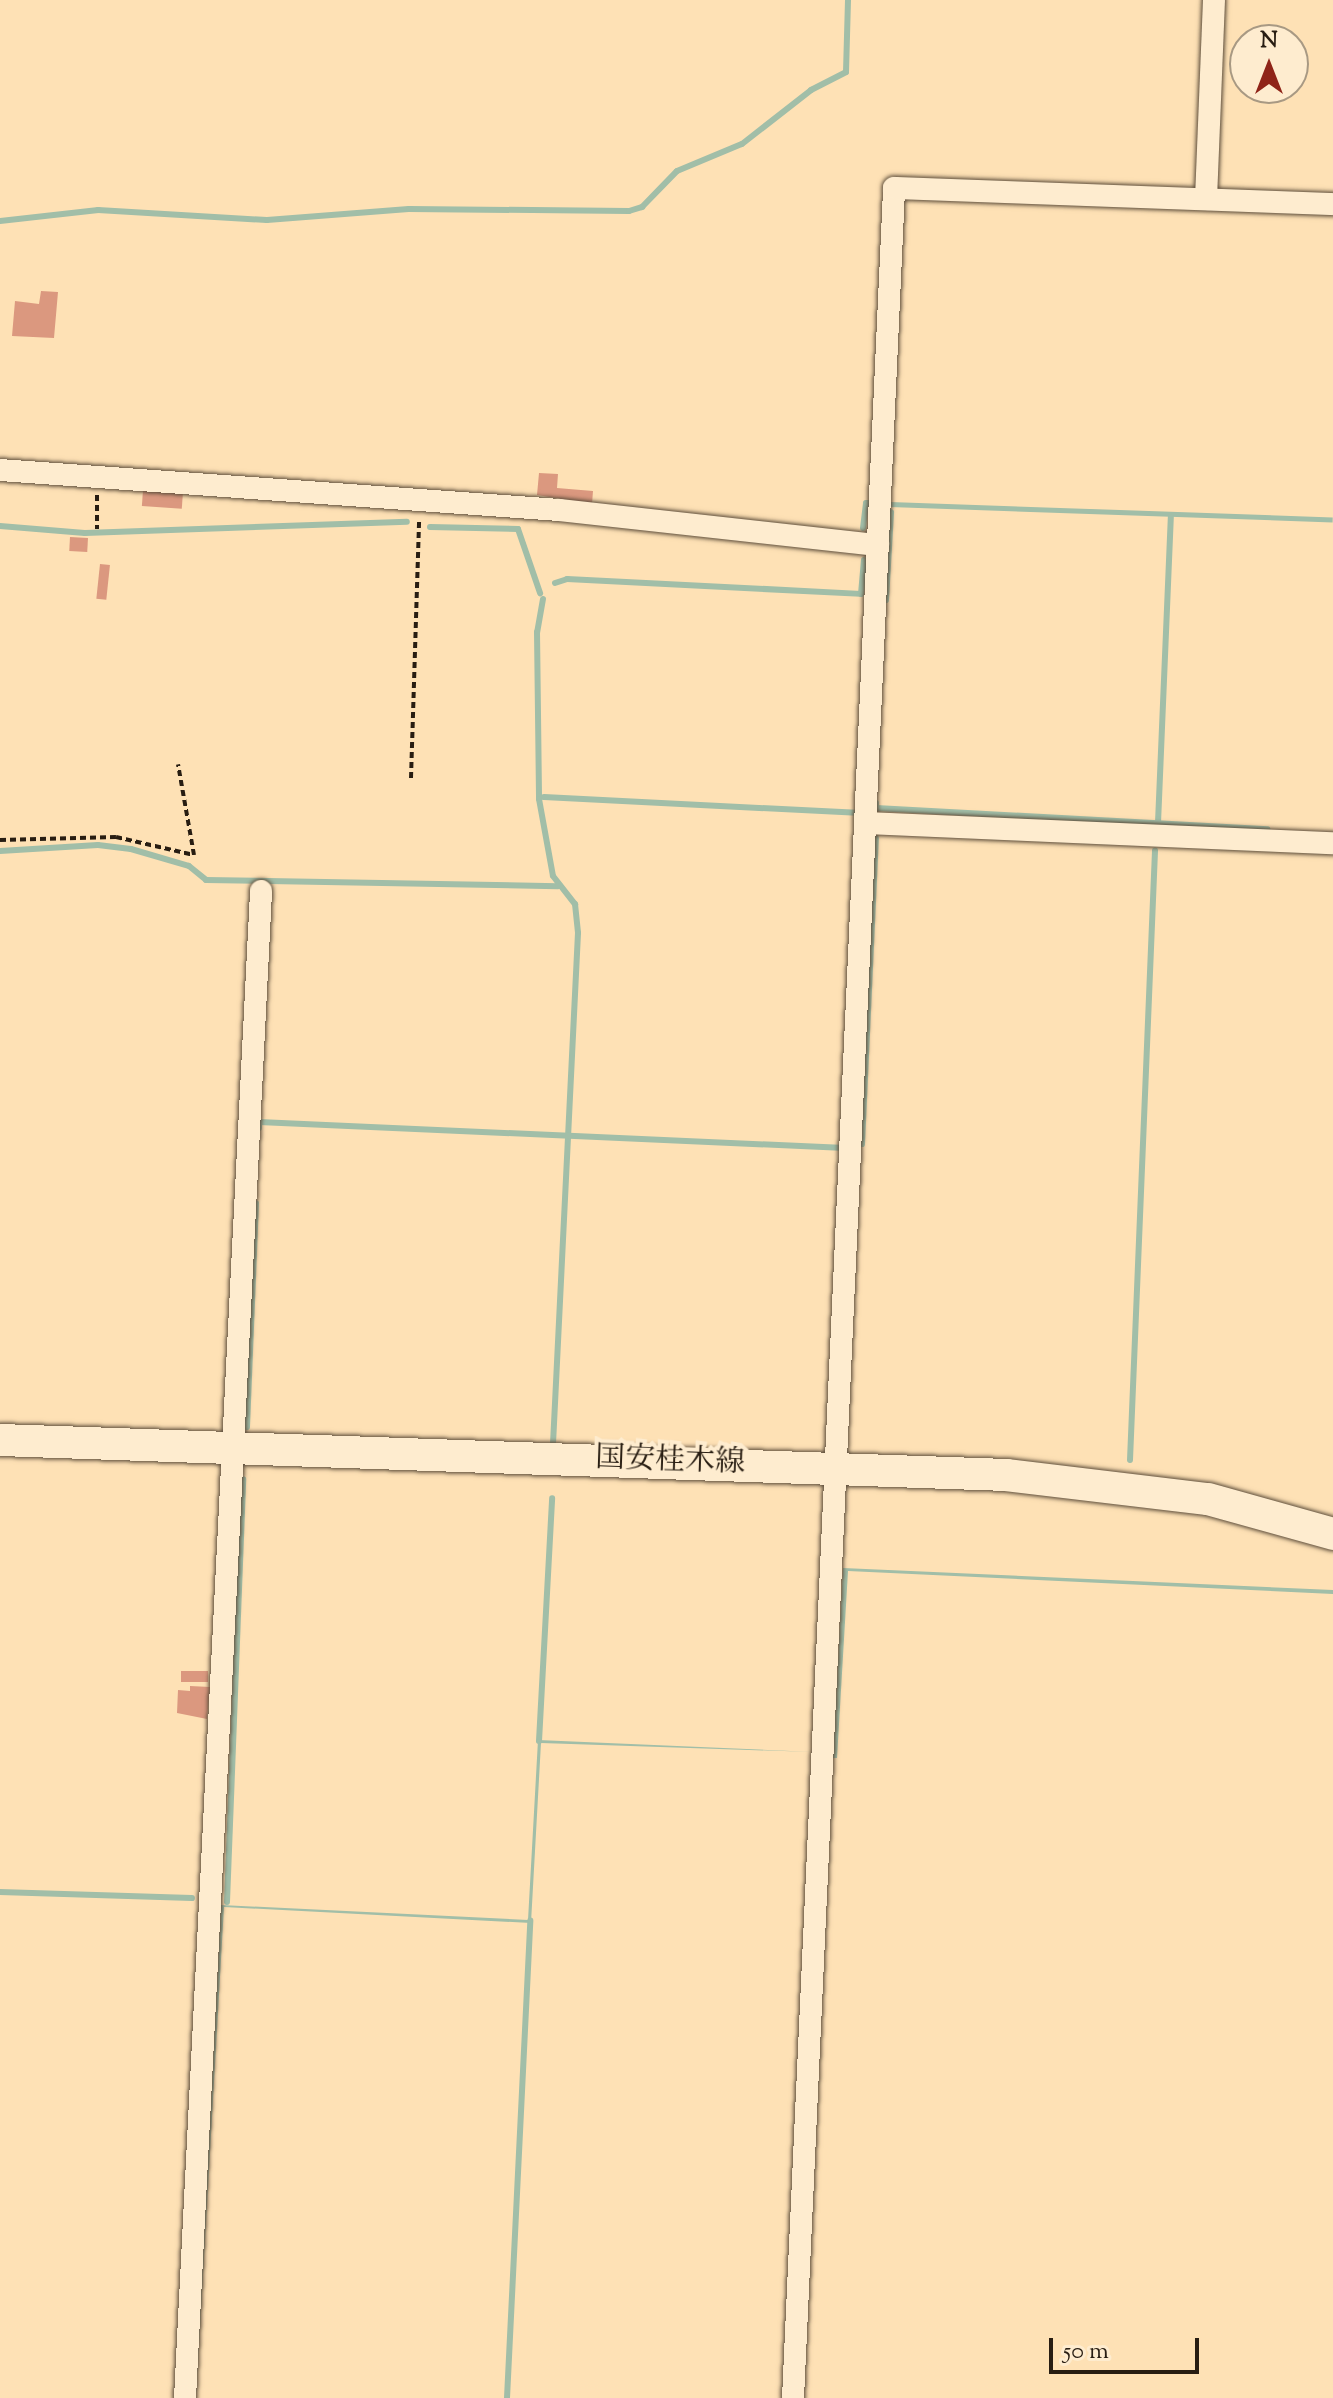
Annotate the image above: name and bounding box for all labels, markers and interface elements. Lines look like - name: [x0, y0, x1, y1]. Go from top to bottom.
- north arrow: [1229, 24, 1309, 104]
- text: N: [1260, 26, 1278, 58]
- street label: 国安桂木線: [594, 1441, 746, 1483]
- scale bar: [1053, 2322, 1203, 2372]
- text: 50 m: [1063, 2335, 1109, 2369]

